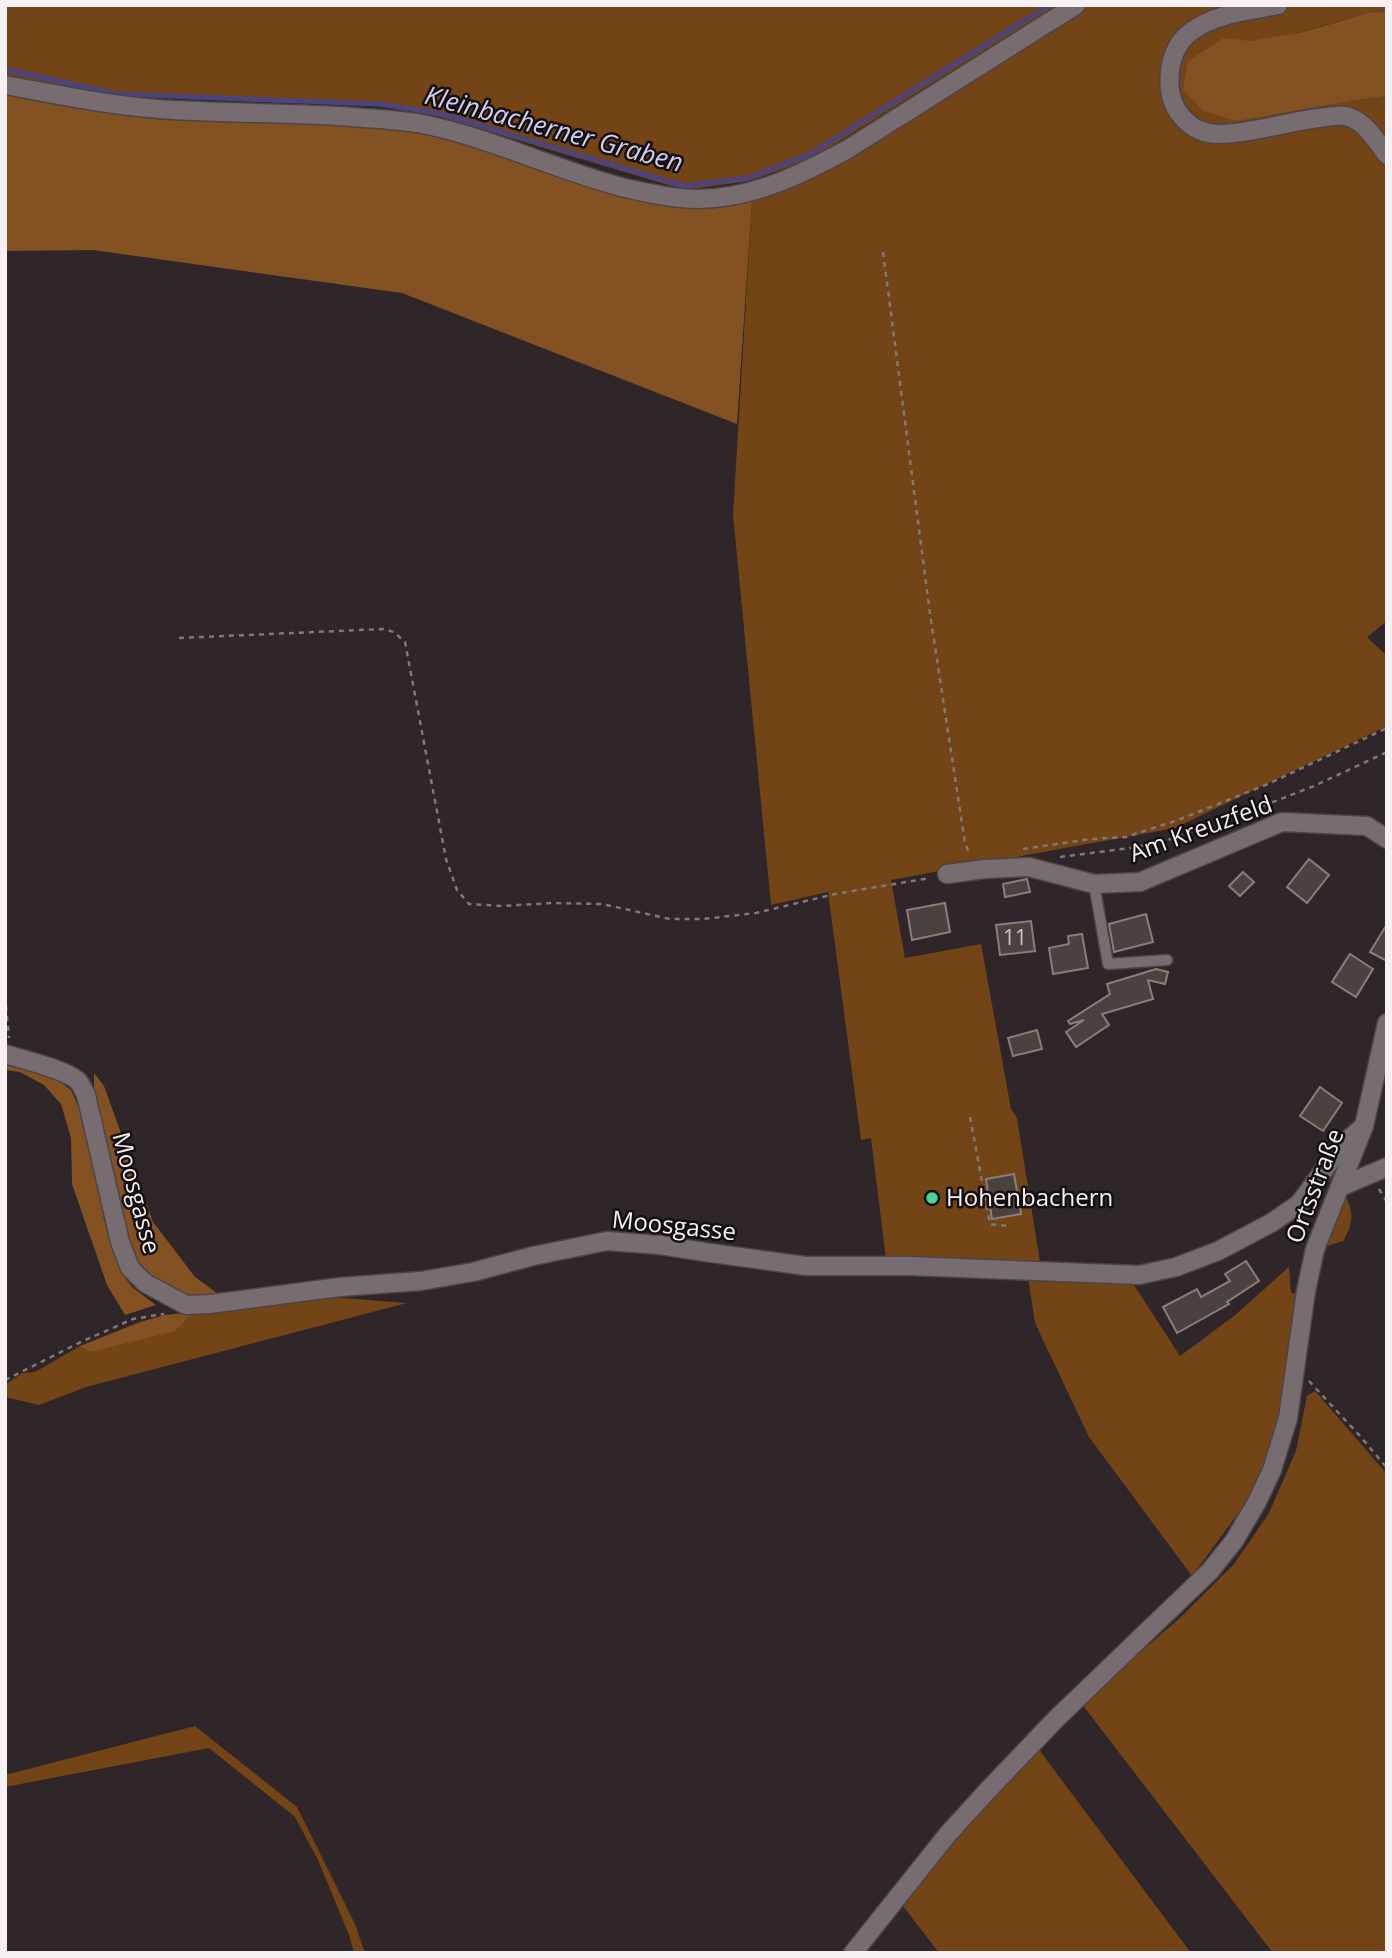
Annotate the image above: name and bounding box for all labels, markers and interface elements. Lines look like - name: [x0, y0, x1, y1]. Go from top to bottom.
- water label: Kleinbacherner Graben: [421, 76, 687, 180]
- street label: Am Kreuzfeld: [1124, 786, 1277, 869]
- house number: 11: [1003, 923, 1027, 951]
- street label: Ortsstraße: [1277, 1124, 1351, 1247]
- street label: Moosgasse: [105, 1128, 170, 1257]
- place label: Hohenbachern: [946, 1180, 1113, 1213]
- marker: Hohenbachern: [924, 1190, 940, 1206]
- street label: Moosgasse: [610, 1202, 738, 1247]

